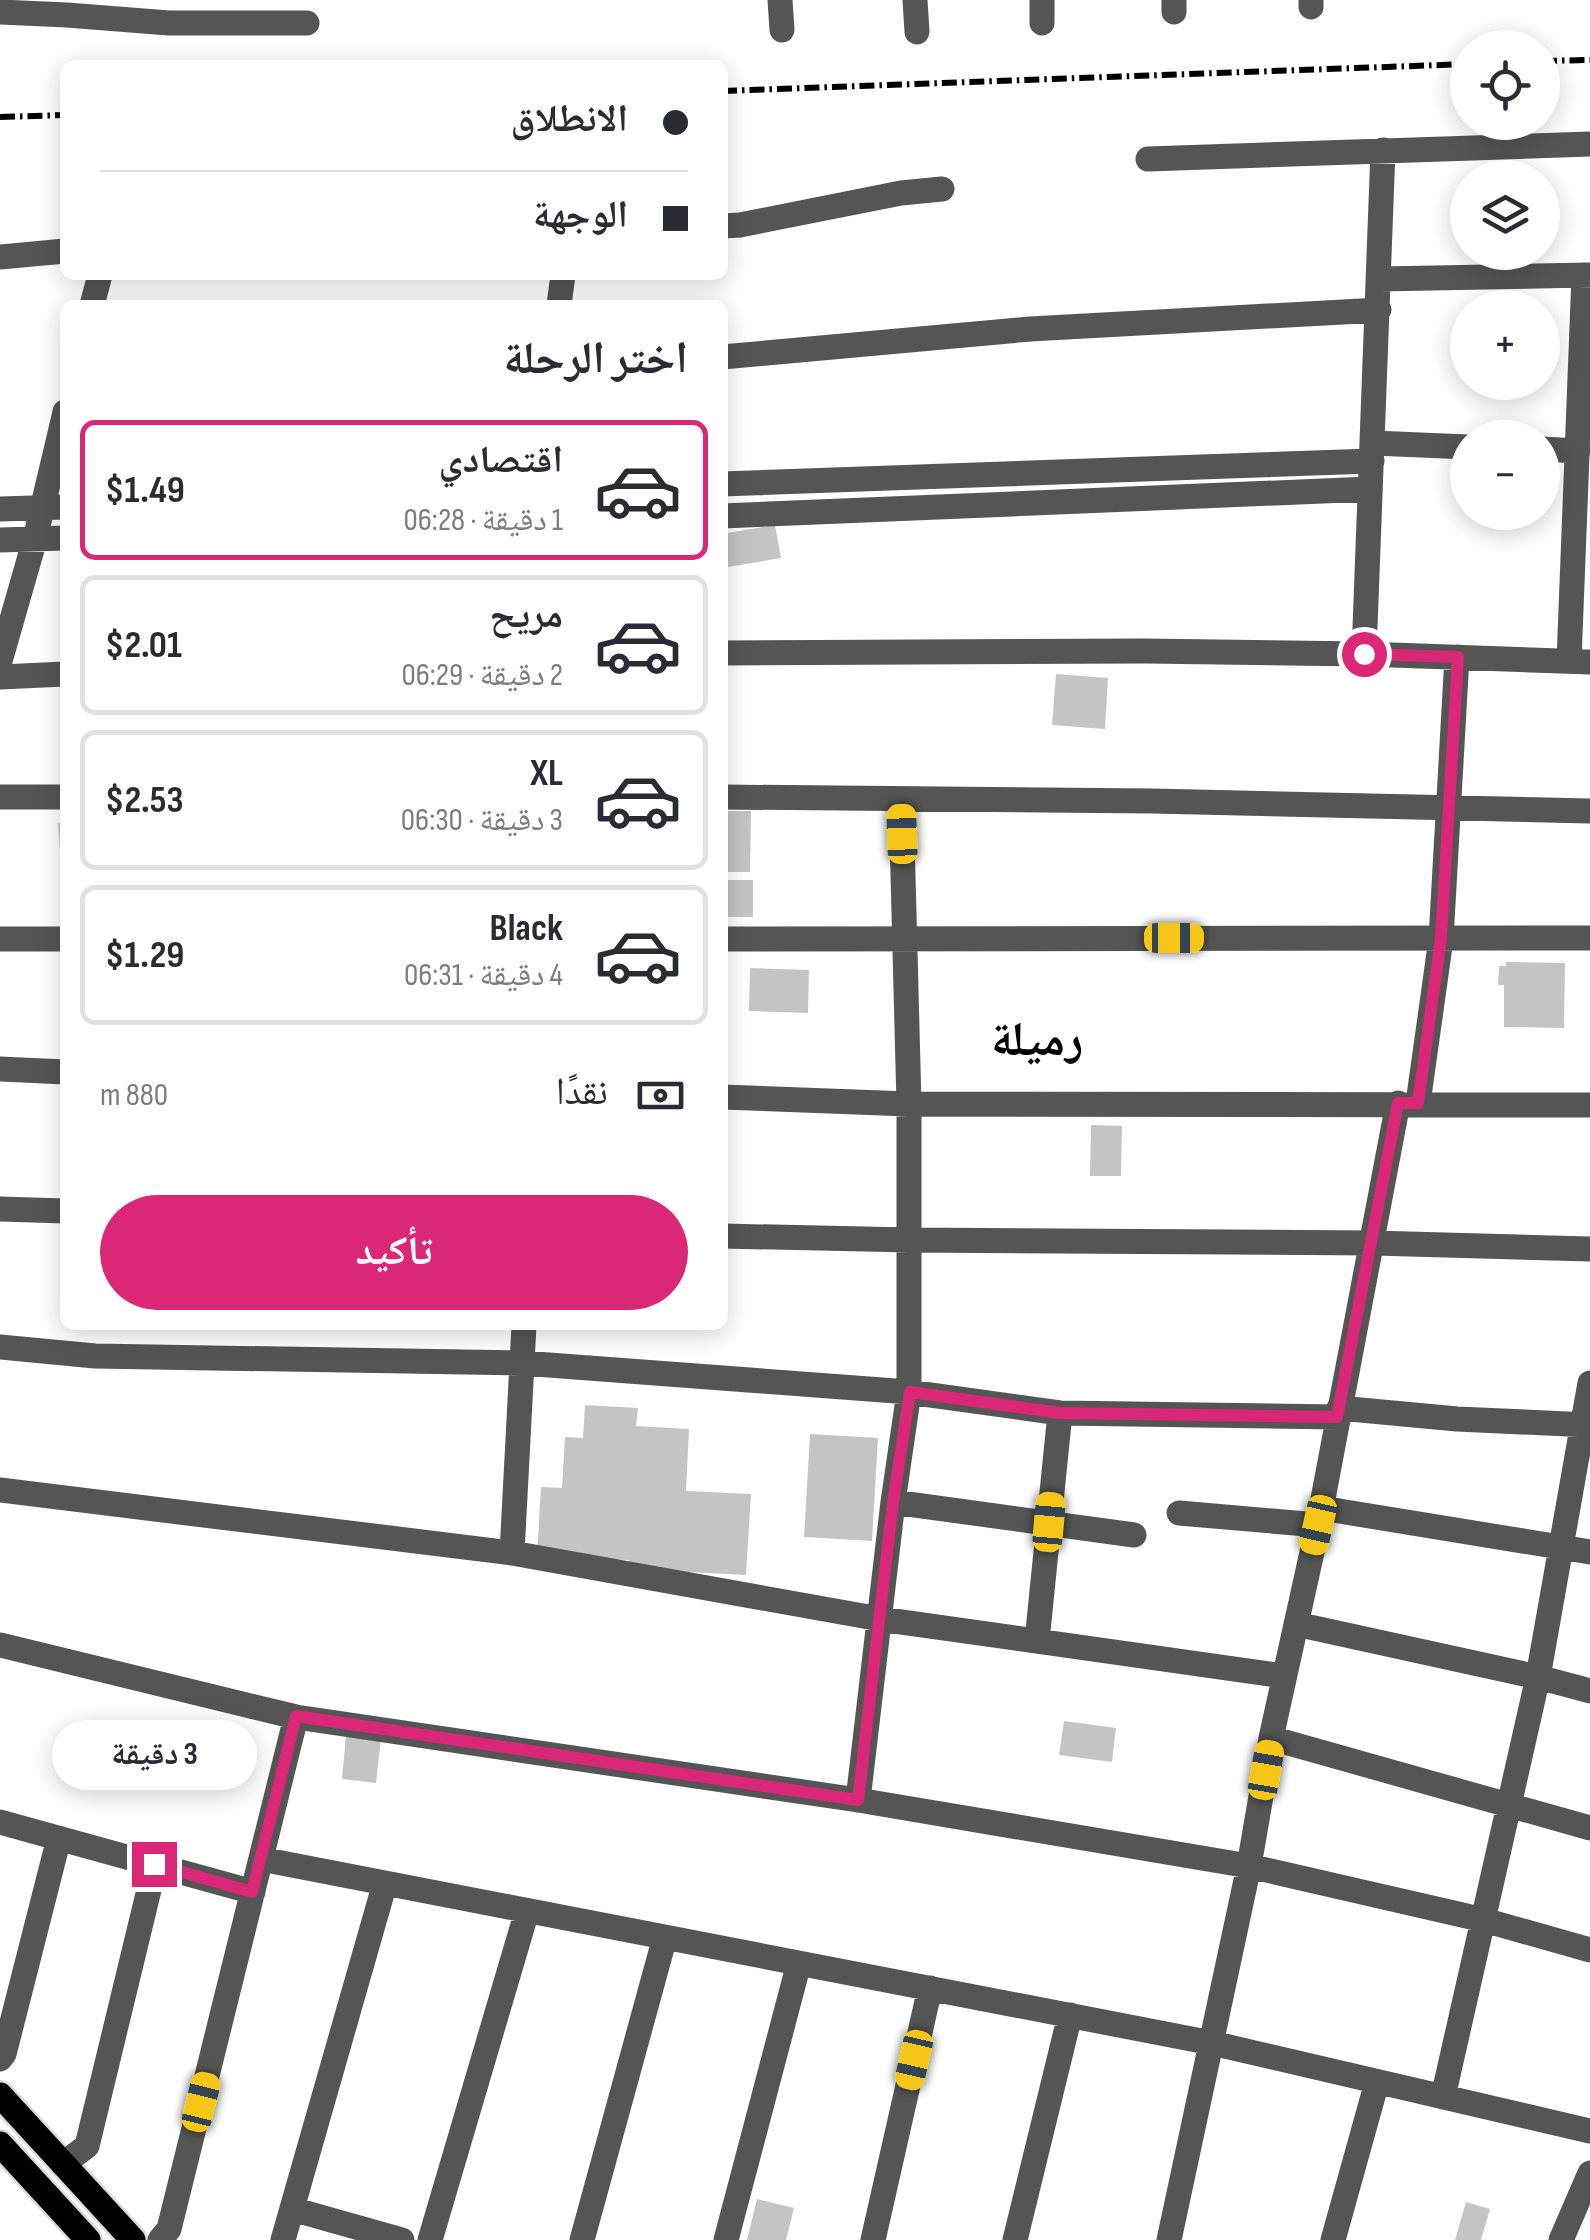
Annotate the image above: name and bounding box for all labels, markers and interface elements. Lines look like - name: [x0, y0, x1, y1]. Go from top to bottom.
- map controls: [1450, 30, 1560, 530]
- button: locate: [1450, 30, 1560, 140]
- text: الانطلاق: [510, 97, 628, 142]
- button: layers: [1450, 160, 1560, 270]
- text: الوجهة: [533, 193, 628, 238]
- button: +: [1450, 290, 1560, 400]
- text: اختر الرحلة: [503, 332, 688, 387]
- button: −: [1450, 420, 1560, 530]
- text: اقتصادي: [439, 438, 563, 483]
- icon: car: [593, 445, 683, 535]
- text: $1.49: [105, 468, 185, 513]
- text: 1 دقيقة · 06:28: [404, 501, 563, 540]
- text: مريح: [489, 593, 563, 638]
- icon: car: [593, 600, 683, 690]
- text: $2.01: [105, 623, 182, 668]
- route start: [1342, 632, 1387, 677]
- text: 2 دقيقة · 06:29: [401, 656, 563, 695]
- text: XL: [530, 751, 563, 796]
- icon: car: [593, 755, 683, 845]
- text: $2.53: [105, 778, 183, 823]
- text: 3 دقيقة · 06:30: [401, 801, 563, 840]
- car: [886, 803, 918, 865]
- text: Black: [490, 906, 563, 951]
- icon: car: [593, 910, 683, 1000]
- car: [1144, 923, 1204, 953]
- text: $1.29: [105, 933, 184, 978]
- text: 4 دقيقة · 06:31: [404, 956, 563, 995]
- district label: رميلة: [991, 1012, 1083, 1069]
- icon: cash: [633, 1068, 688, 1123]
- text: نقدًا: [556, 1070, 608, 1115]
- text: 880 m: [100, 1076, 168, 1115]
- button: تأكيد: [100, 1195, 688, 1310]
- car: [1031, 1491, 1067, 1553]
- car: [1297, 1492, 1339, 1558]
- callout: 3 دقيقة: [52, 1719, 256, 1789]
- text: 3 دقيقة: [111, 1735, 198, 1774]
- car: [1246, 1738, 1286, 1802]
- route end: [132, 1842, 177, 1887]
- car: [893, 2027, 935, 2093]
- car: [179, 2069, 223, 2135]

